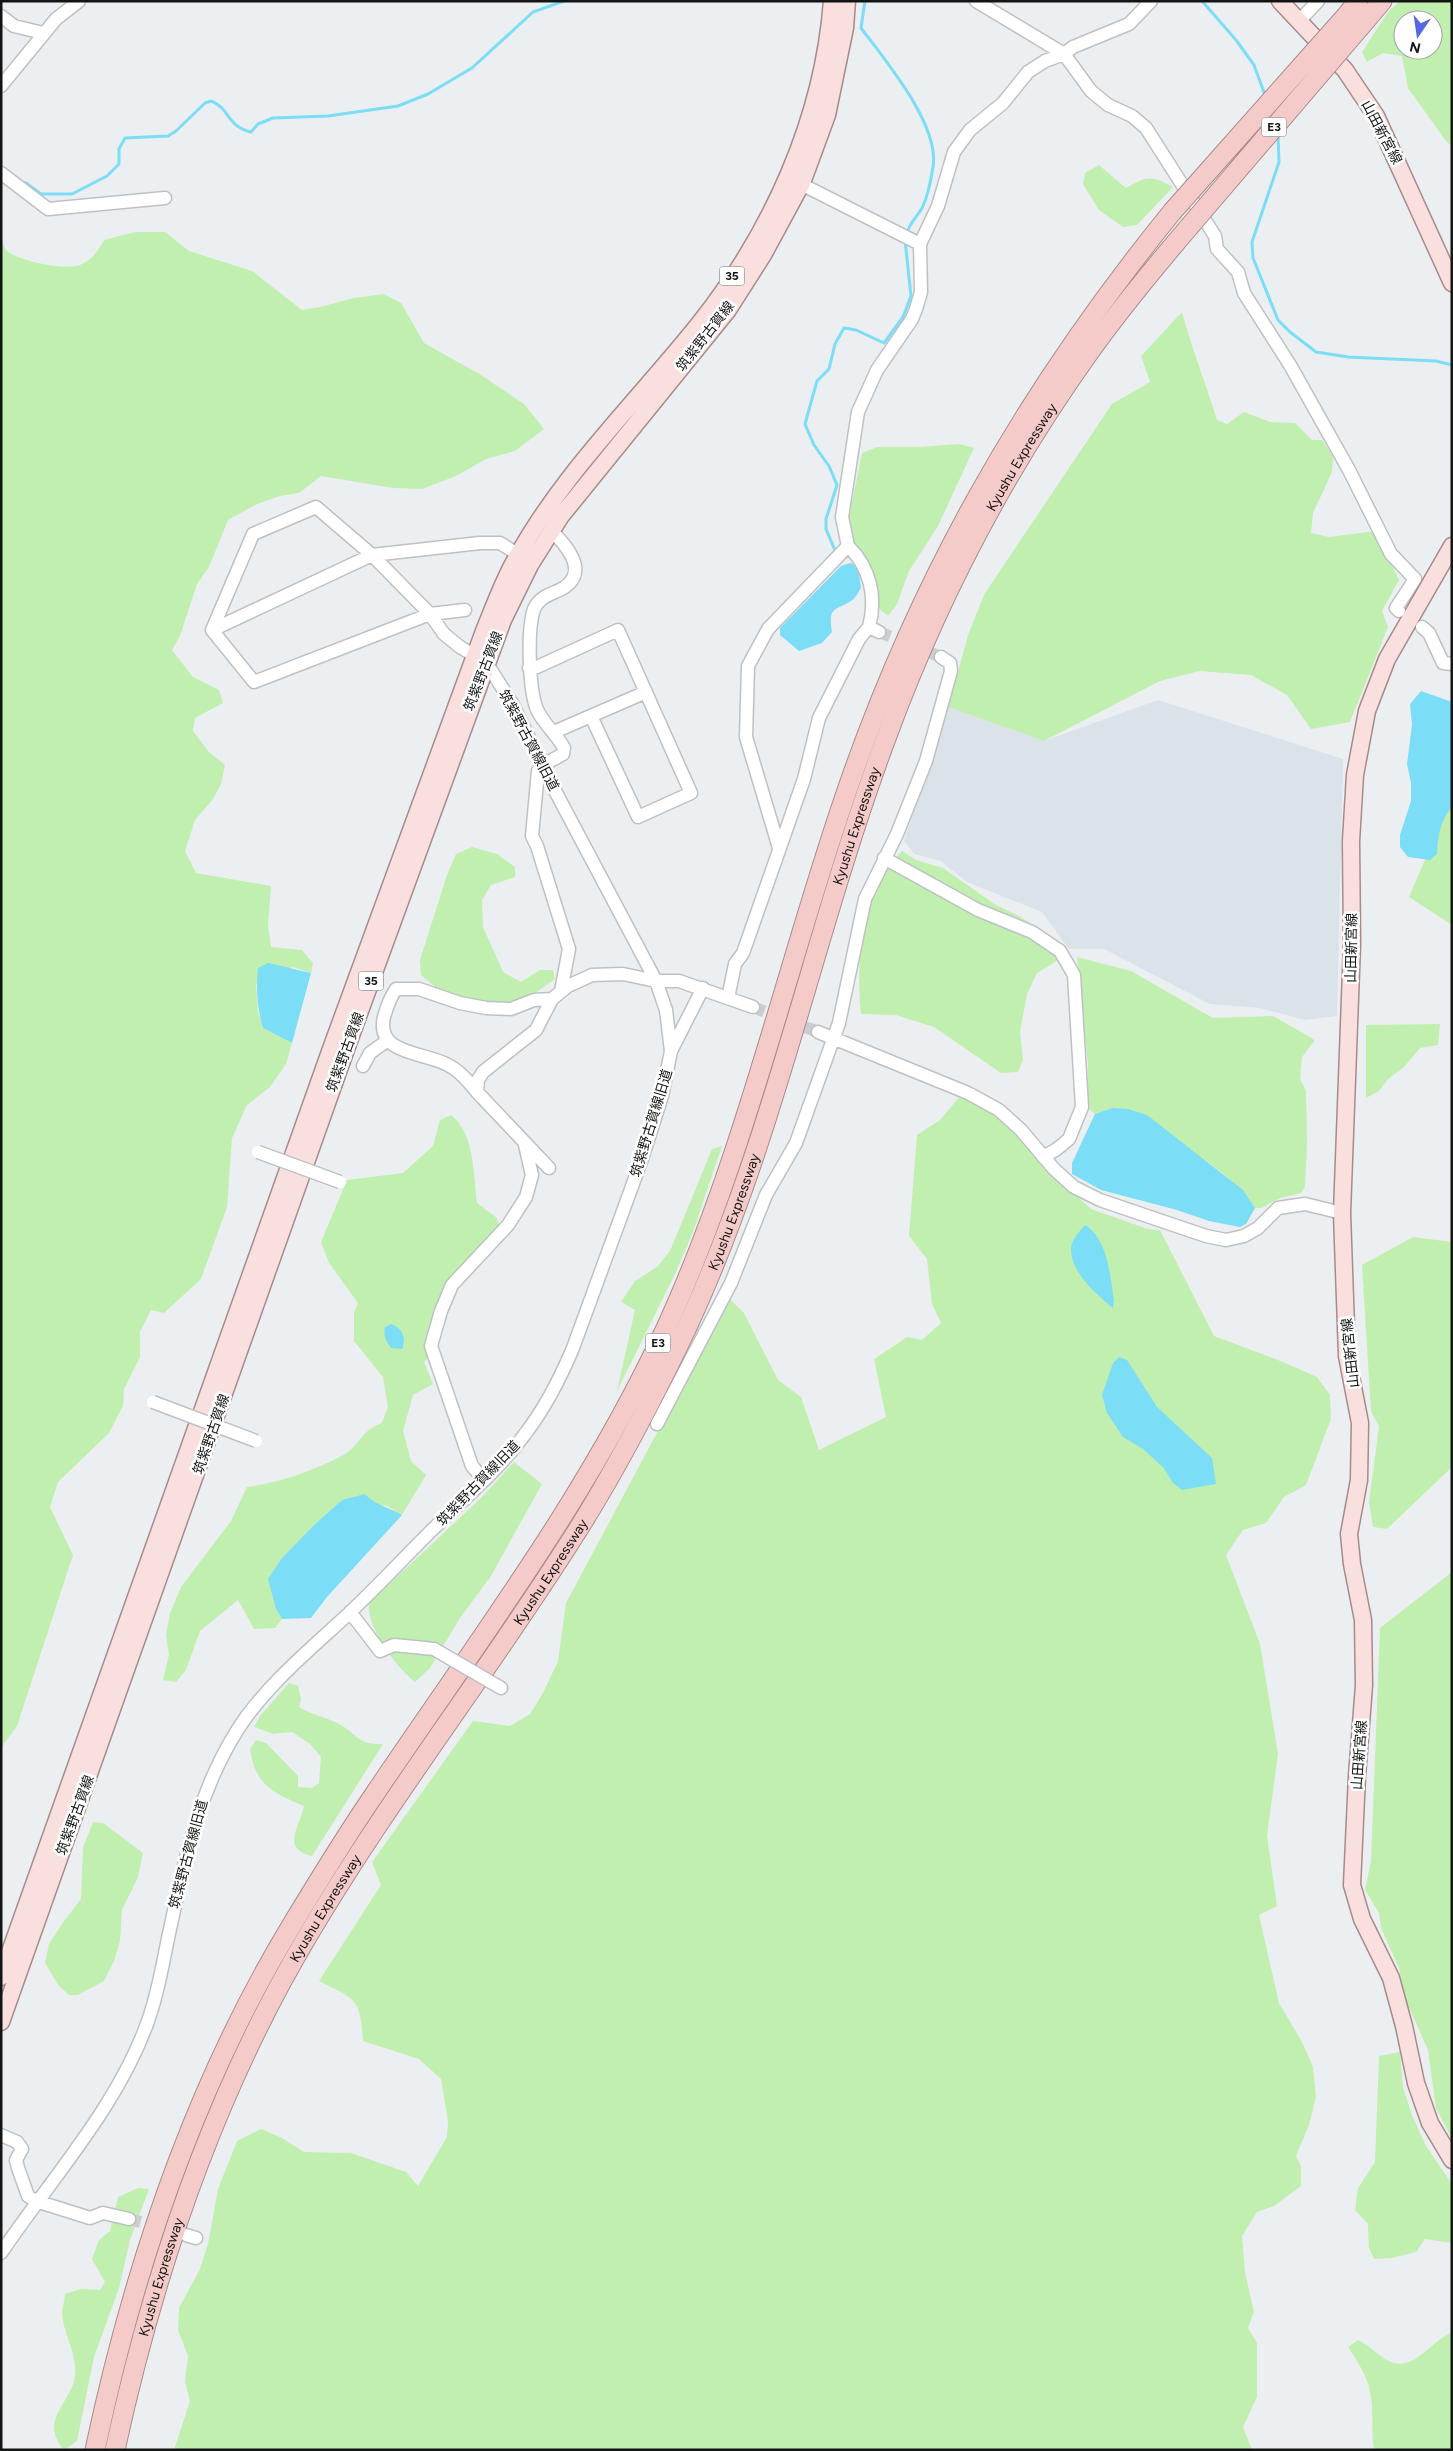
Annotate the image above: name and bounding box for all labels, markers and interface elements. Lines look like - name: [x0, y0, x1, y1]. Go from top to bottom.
- north arrow: [1393, 10, 1443, 60]
- text: N: [1408, 38, 1422, 57]
- street label: 山田新宮線: [1358, 97, 1405, 167]
- road number: E3: [1262, 118, 1286, 136]
- road number: 35: [720, 266, 744, 286]
- street label: 筑紫野古賀線: [673, 298, 738, 375]
- street label: Kyushu Expressway: [983, 400, 1061, 515]
- street label: 筑紫野古賀線: [460, 629, 506, 713]
- street label: 筑紫野古賀線旧道: [495, 687, 562, 794]
- street label: Kyushu Expressway: [829, 764, 884, 887]
- street label: 山田新宮線: [1342, 913, 1361, 983]
- road number: 35: [358, 971, 384, 990]
- street label: 筑紫野古賀線: [323, 1010, 368, 1095]
- street label: 筑紫野古賀線旧道: [627, 1067, 676, 1179]
- street label: Kyushu Expressway: [705, 1151, 764, 1273]
- street label: 山田新宮線: [1338, 1317, 1363, 1389]
- road number: E3: [646, 1334, 670, 1352]
- street label: 筑紫野古賀線: [190, 1392, 233, 1477]
- street label: 筑紫野古賀線旧道: [433, 1437, 523, 1530]
- street label: Kyushu Expressway: [510, 1515, 592, 1628]
- street label: 山田新宮線: [1349, 1720, 1370, 1791]
- street label: 筑紫野古賀線: [53, 1773, 98, 1858]
- street label: 筑紫野古賀線旧道: [166, 1798, 211, 1910]
- street label: Kyushu Expressway: [286, 1851, 365, 1965]
- street label: Kyushu Expressway: [135, 2215, 188, 2338]

